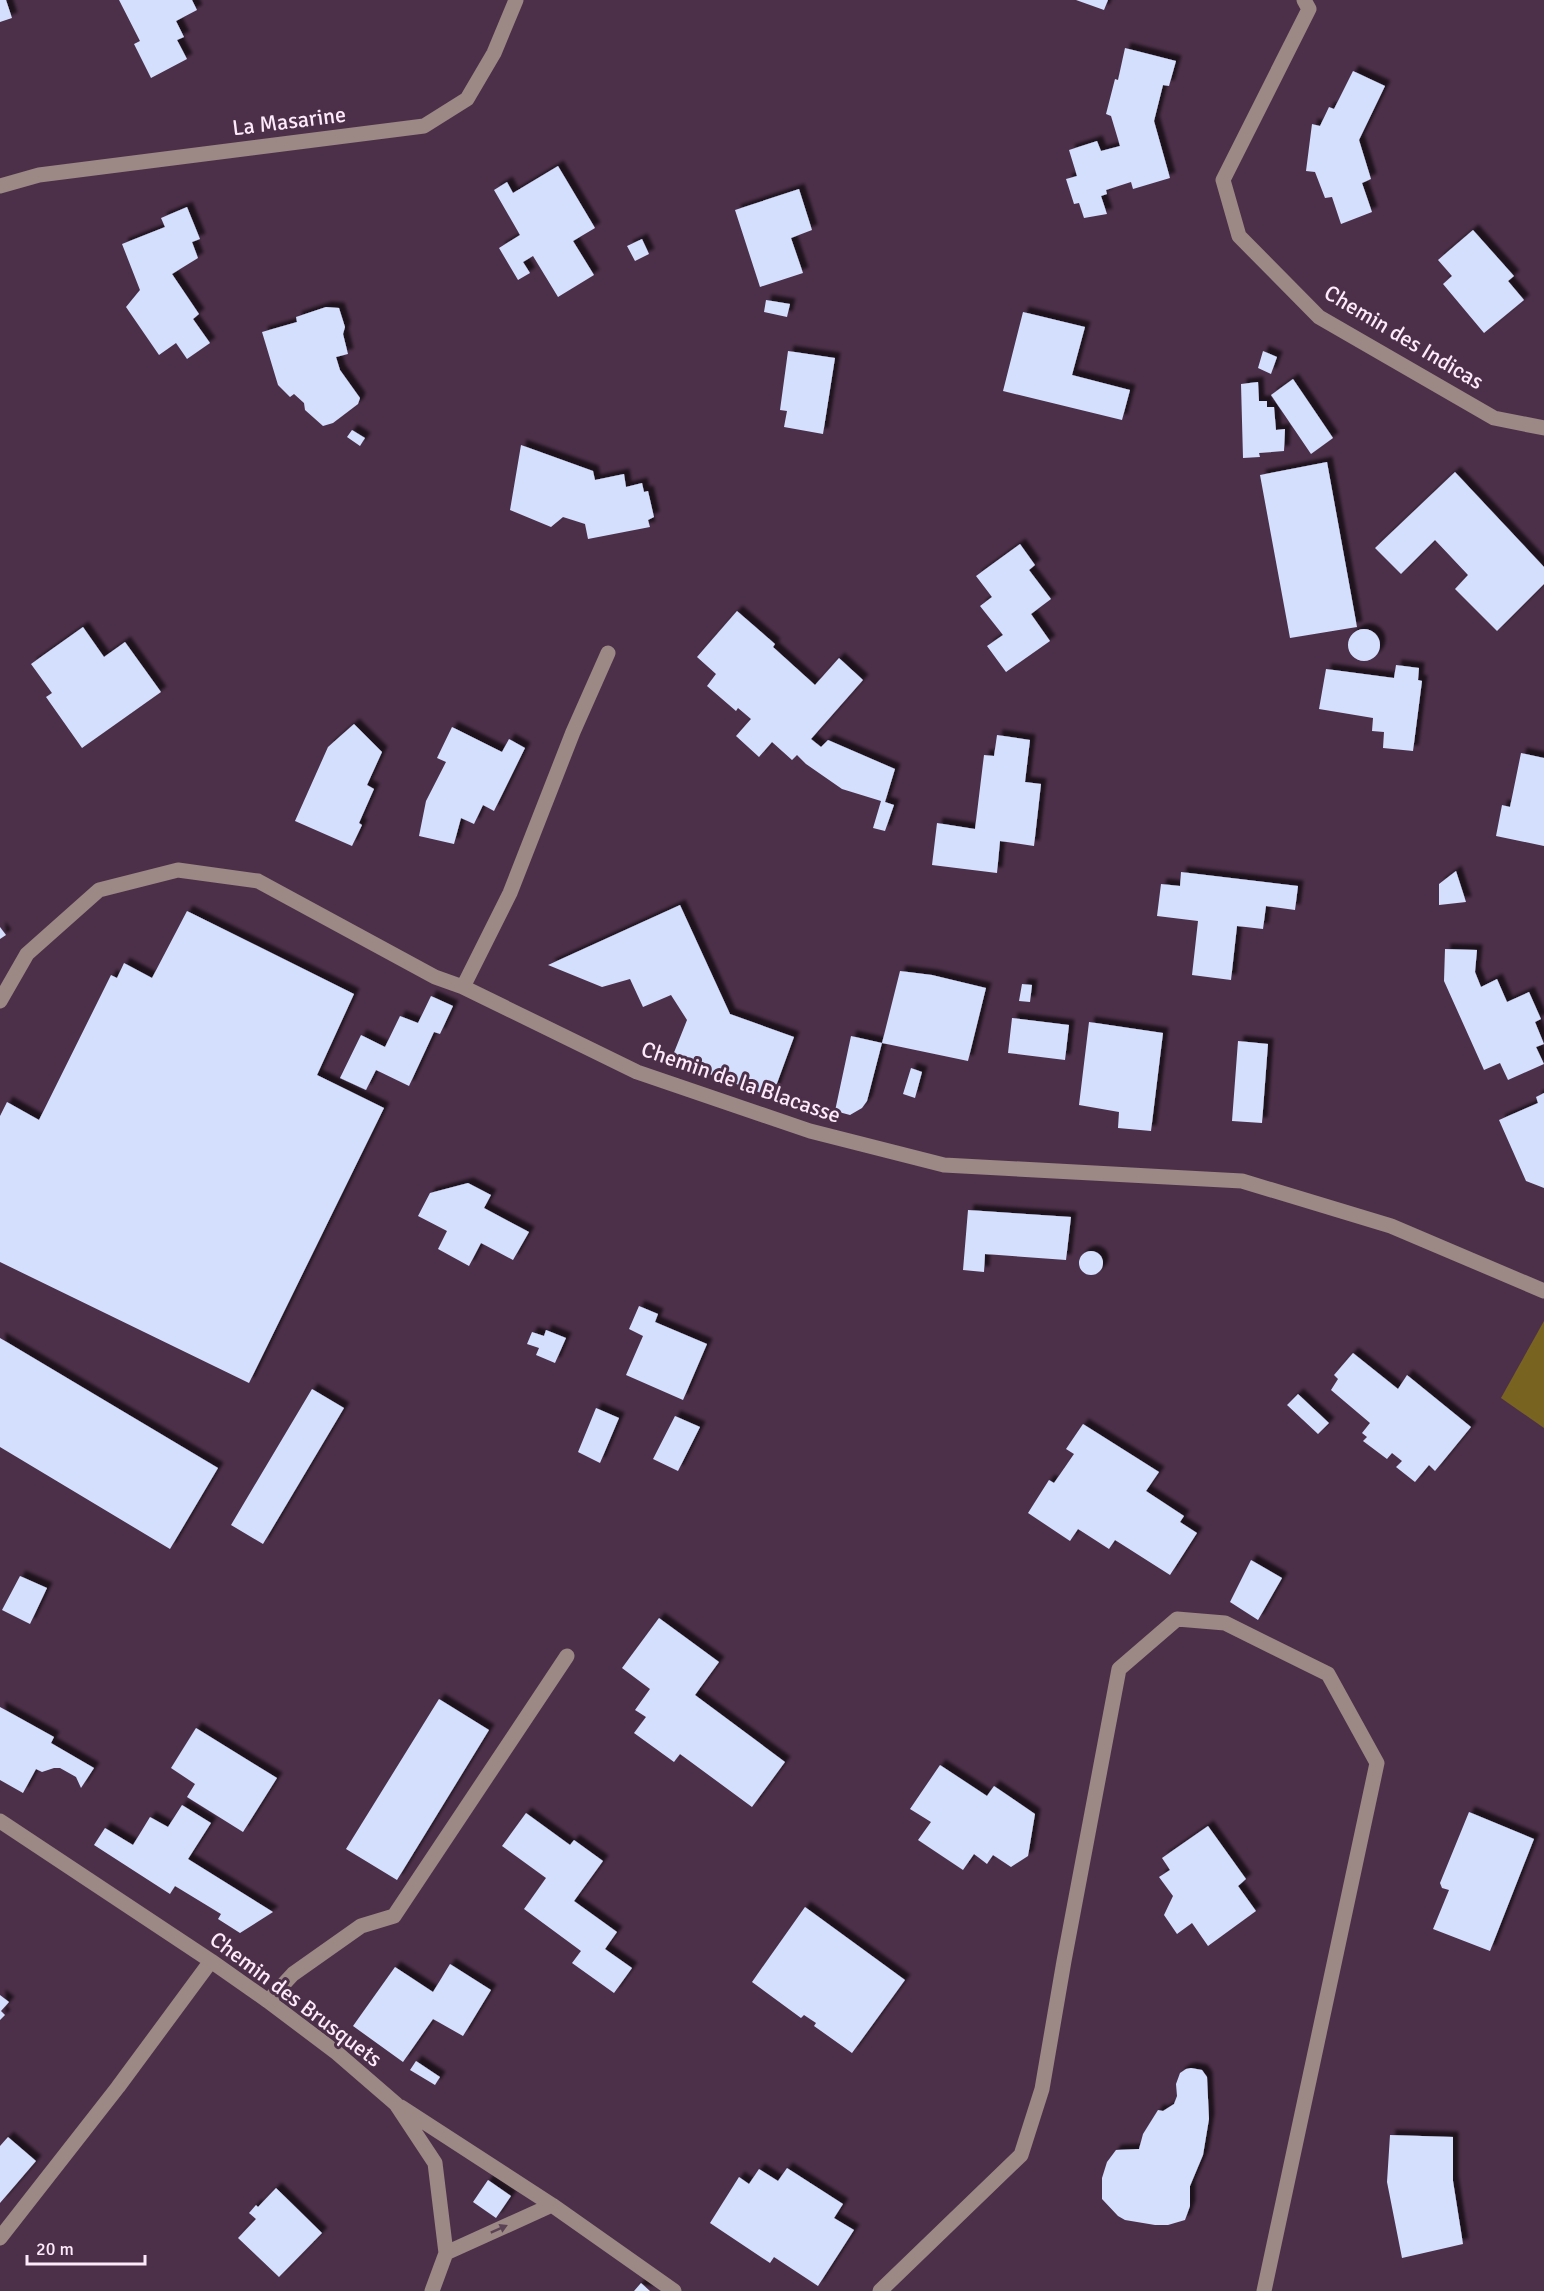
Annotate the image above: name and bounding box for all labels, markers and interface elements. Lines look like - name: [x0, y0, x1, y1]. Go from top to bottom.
- street label: La Masarine: [231, 101, 347, 141]
- street label: Chemin des Indicas: [1320, 279, 1488, 395]
- street label: Chemin de la Blacasse: [638, 1035, 844, 1129]
- street label: Chemin des Brusquets: [205, 1925, 387, 2073]
- one-way arrow: [490, 2224, 508, 2234]
- scale bar: [27, 2228, 146, 2266]
- text: 20 m: [36, 2238, 74, 2260]

